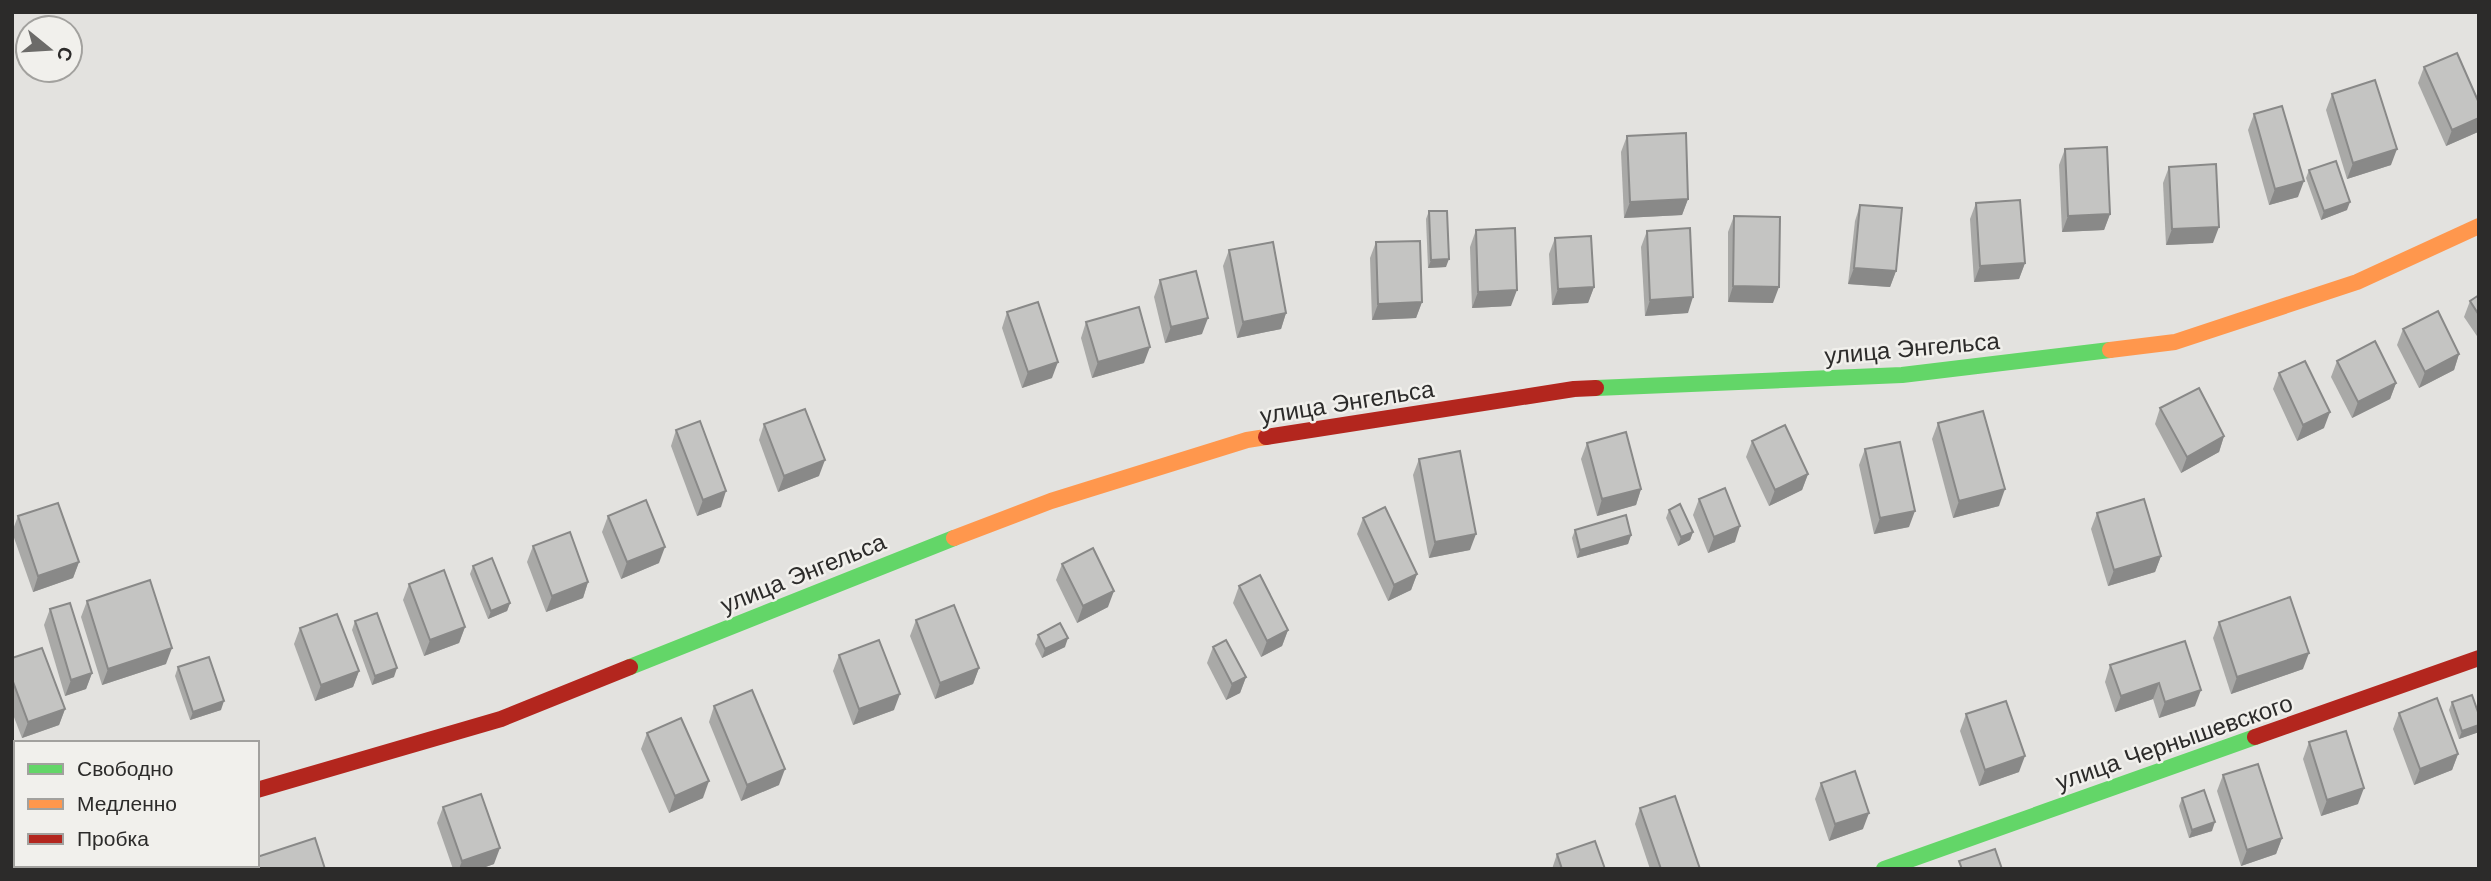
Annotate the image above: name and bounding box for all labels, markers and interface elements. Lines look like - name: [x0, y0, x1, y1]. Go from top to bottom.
- north arrow: [14, 14, 84, 84]
- text: С: [53, 44, 77, 64]
- street label: улица Энгельса: [1823, 327, 2001, 369]
- street label: улица Энгельса: [1258, 375, 1437, 429]
- street label: улица Энгельса: [716, 527, 890, 618]
- street label: улица Чернышевского: [2052, 689, 2296, 795]
- legend: [14, 741, 259, 867]
- text: Свободно: [77, 757, 174, 780]
- text: Медленно: [77, 792, 177, 815]
- text: Пробка: [77, 827, 149, 850]

